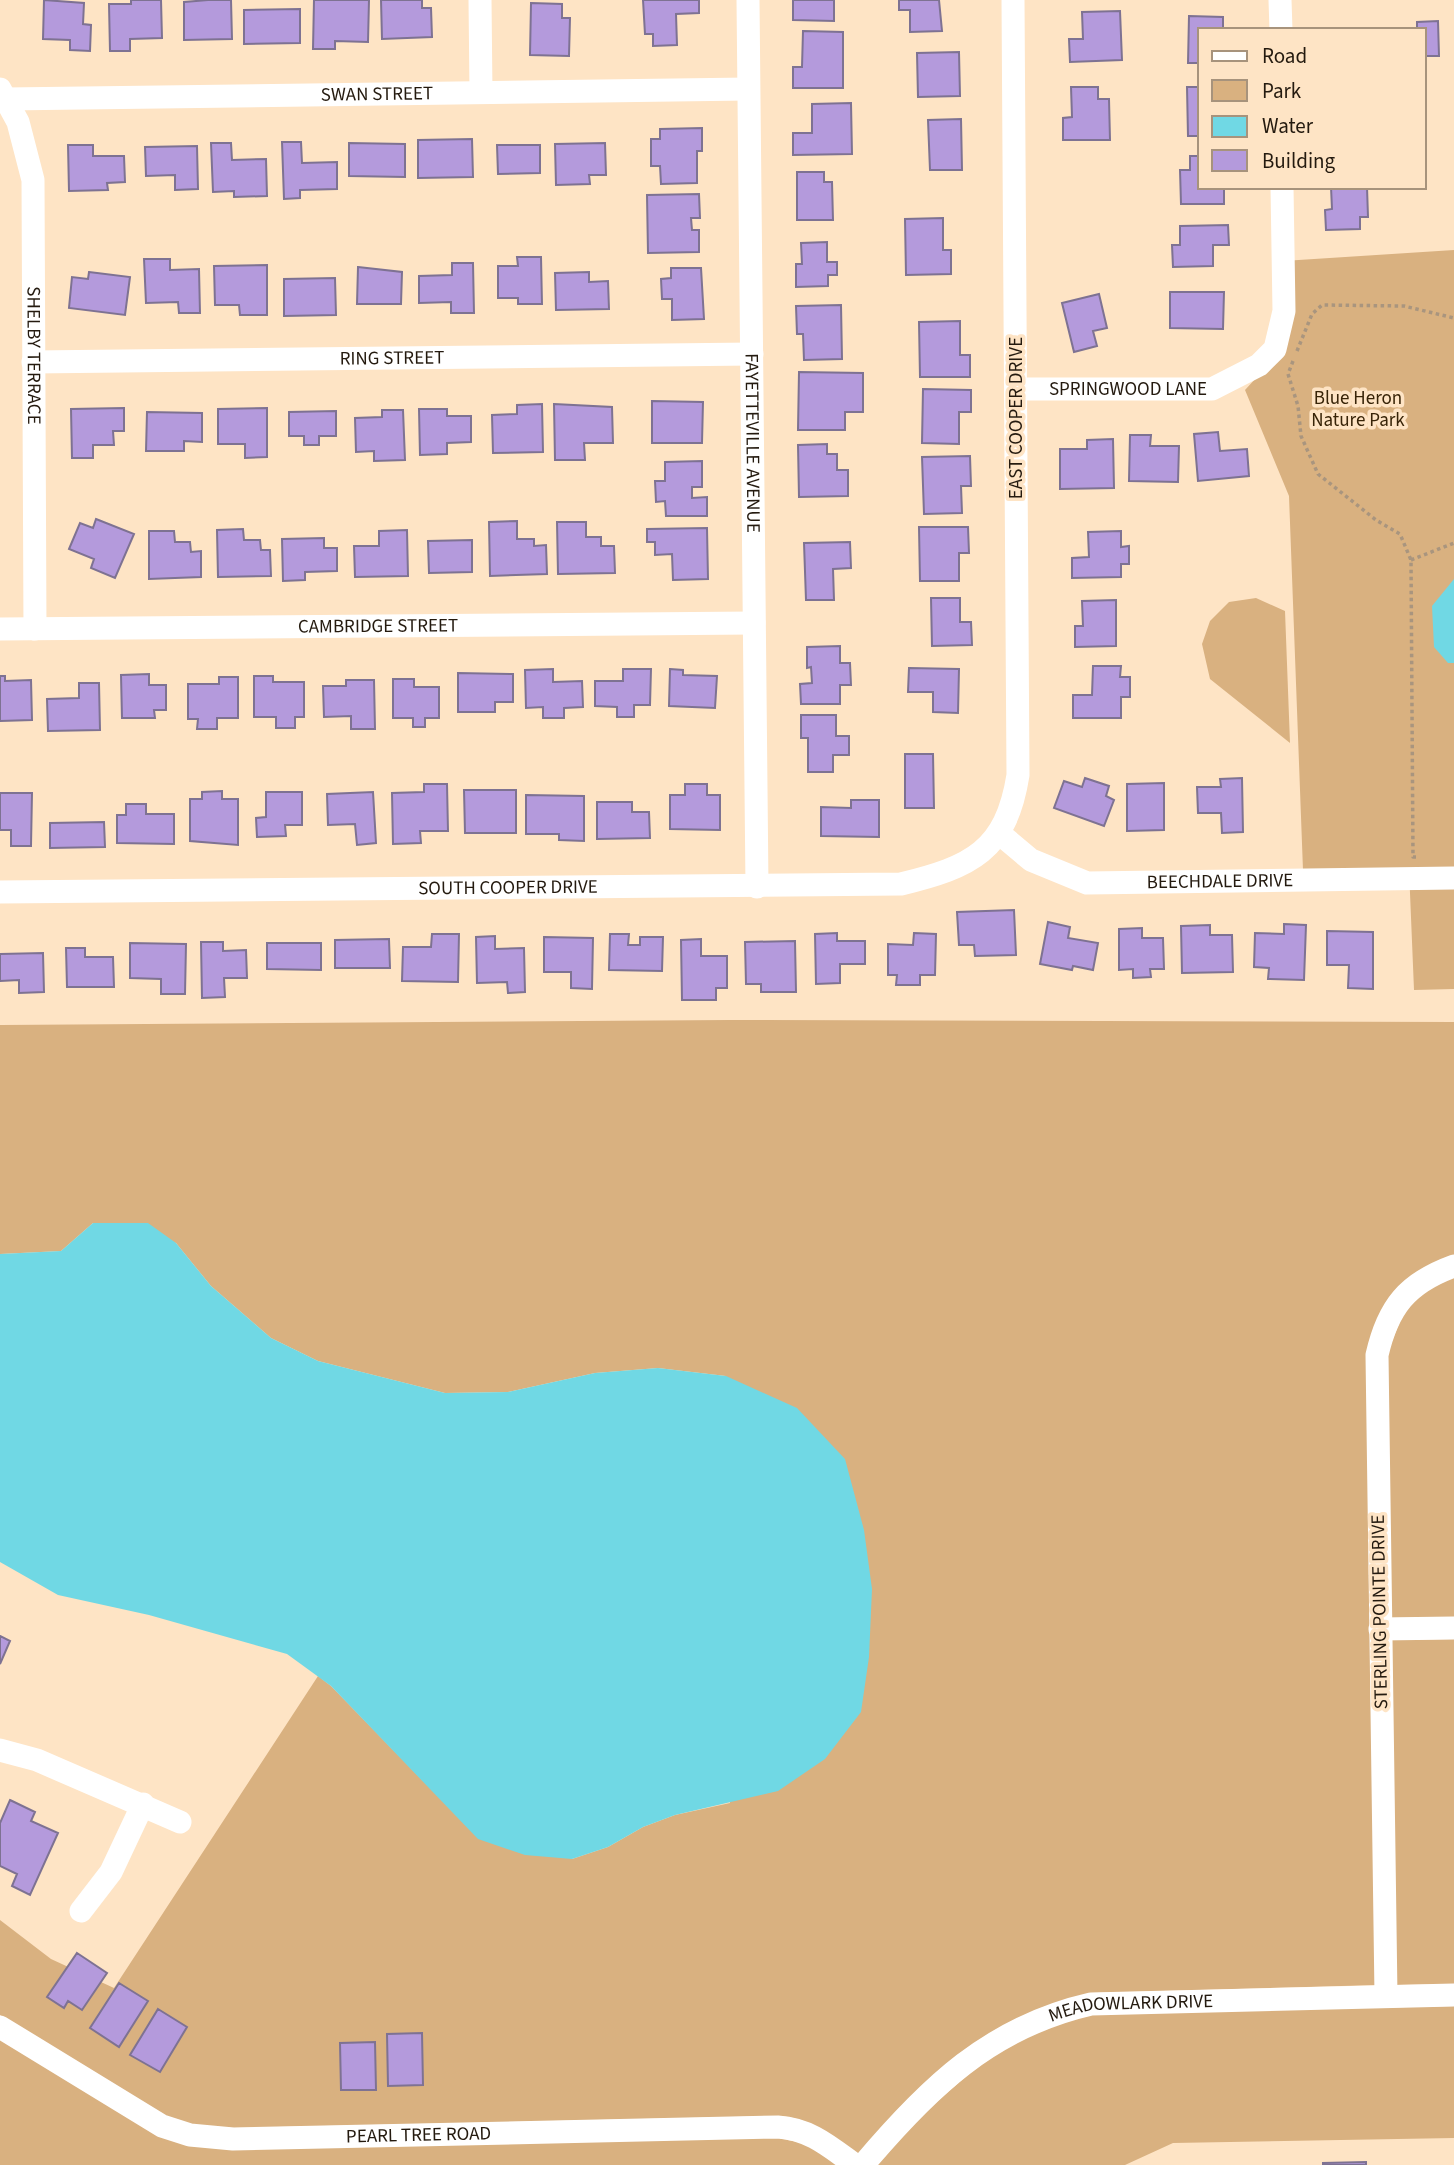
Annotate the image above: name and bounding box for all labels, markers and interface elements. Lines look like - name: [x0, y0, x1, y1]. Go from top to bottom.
- legend: [1198, 28, 1426, 189]
- text: Road: [1262, 41, 1307, 71]
- text: Park: [1262, 76, 1302, 106]
- street label: SWAN STREET: [321, 80, 433, 108]
- text: Water: [1262, 111, 1314, 141]
- text: Building: [1262, 146, 1336, 176]
- street label: SHELBY TERRACE: [20, 286, 48, 425]
- street label: EAST COOPER DRIVE: [1003, 337, 1030, 499]
- street label: RING STREET: [340, 344, 444, 372]
- street label: FAYETTEVILLE AVENUE: [738, 353, 767, 533]
- street label: SPRINGWOOD LANE: [1049, 376, 1207, 403]
- park label: Blue Heron Nature Park: [1311, 385, 1405, 434]
- street label: CAMBRIDGE STREET: [298, 612, 458, 640]
- street label: BEECHDALE DRIVE: [1146, 867, 1294, 896]
- street label: SOUTH COOPER DRIVE: [418, 873, 598, 902]
- street label: STERLING POINTE DRIVE: [1365, 1514, 1395, 1710]
- street label: MEADOWLARK DRIVE: [1045, 1987, 1214, 2029]
- street label: PEARL TREE ROAD: [346, 2120, 491, 2150]

